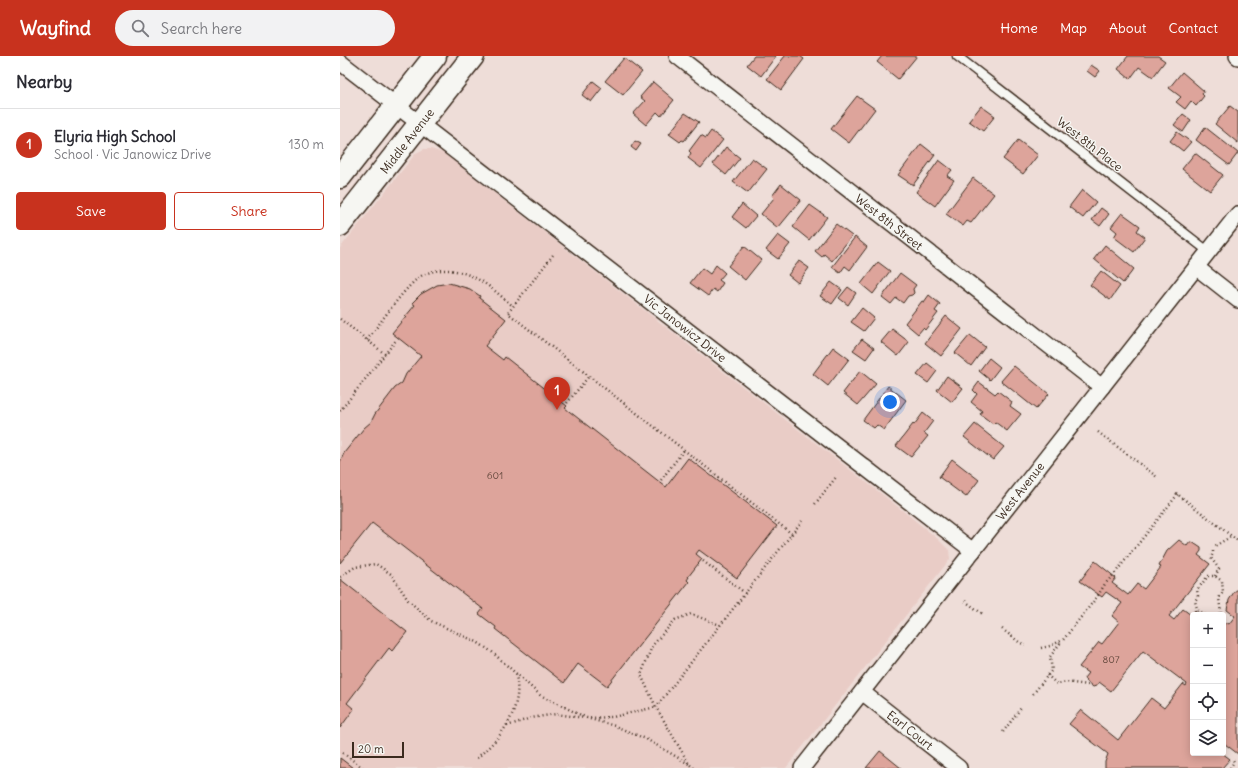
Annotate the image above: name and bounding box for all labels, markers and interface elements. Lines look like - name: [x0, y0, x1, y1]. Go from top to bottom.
- search box: [115, 10, 395, 46]
- text: Wayfind: [20, 16, 91, 40]
- icon: search: [129, 17, 151, 39]
- text: Search here: [161, 19, 242, 38]
- text: Home: [1000, 19, 1038, 37]
- text: Map: [1060, 19, 1087, 37]
- text: About: [1109, 19, 1147, 37]
- text: Contact: [1169, 19, 1218, 37]
- text: Nearby: [16, 71, 72, 93]
- street label: Middle Avenue: [377, 105, 437, 177]
- street label: West 8th Place: [1054, 114, 1126, 174]
- text: Elyria High School: [54, 127, 176, 146]
- text: 1: [26, 136, 32, 153]
- text: 130 m: [288, 136, 324, 153]
- text: School · Vic Janowicz Drive: [54, 146, 211, 163]
- street label: West 8th Street: [852, 191, 926, 253]
- button: Save: [16, 192, 166, 230]
- button: Share: [174, 192, 324, 230]
- street label: Vic Janowicz Drive: [641, 291, 729, 365]
- pin: 1: [544, 377, 570, 410]
- your location: [880, 392, 900, 412]
- street label: West Avenue: [993, 459, 1047, 523]
- house number: 601: [487, 469, 503, 482]
- map controls: [1190, 612, 1226, 756]
- button: +: [1190, 612, 1226, 648]
- button: −: [1190, 648, 1226, 684]
- house number: 807: [1102, 653, 1120, 666]
- button: locate: [1190, 684, 1226, 720]
- street label: Earl Court: [884, 707, 936, 753]
- button: layers: [1190, 720, 1226, 756]
- scale bar: [352, 740, 404, 759]
- text: 20 m: [358, 742, 384, 756]

